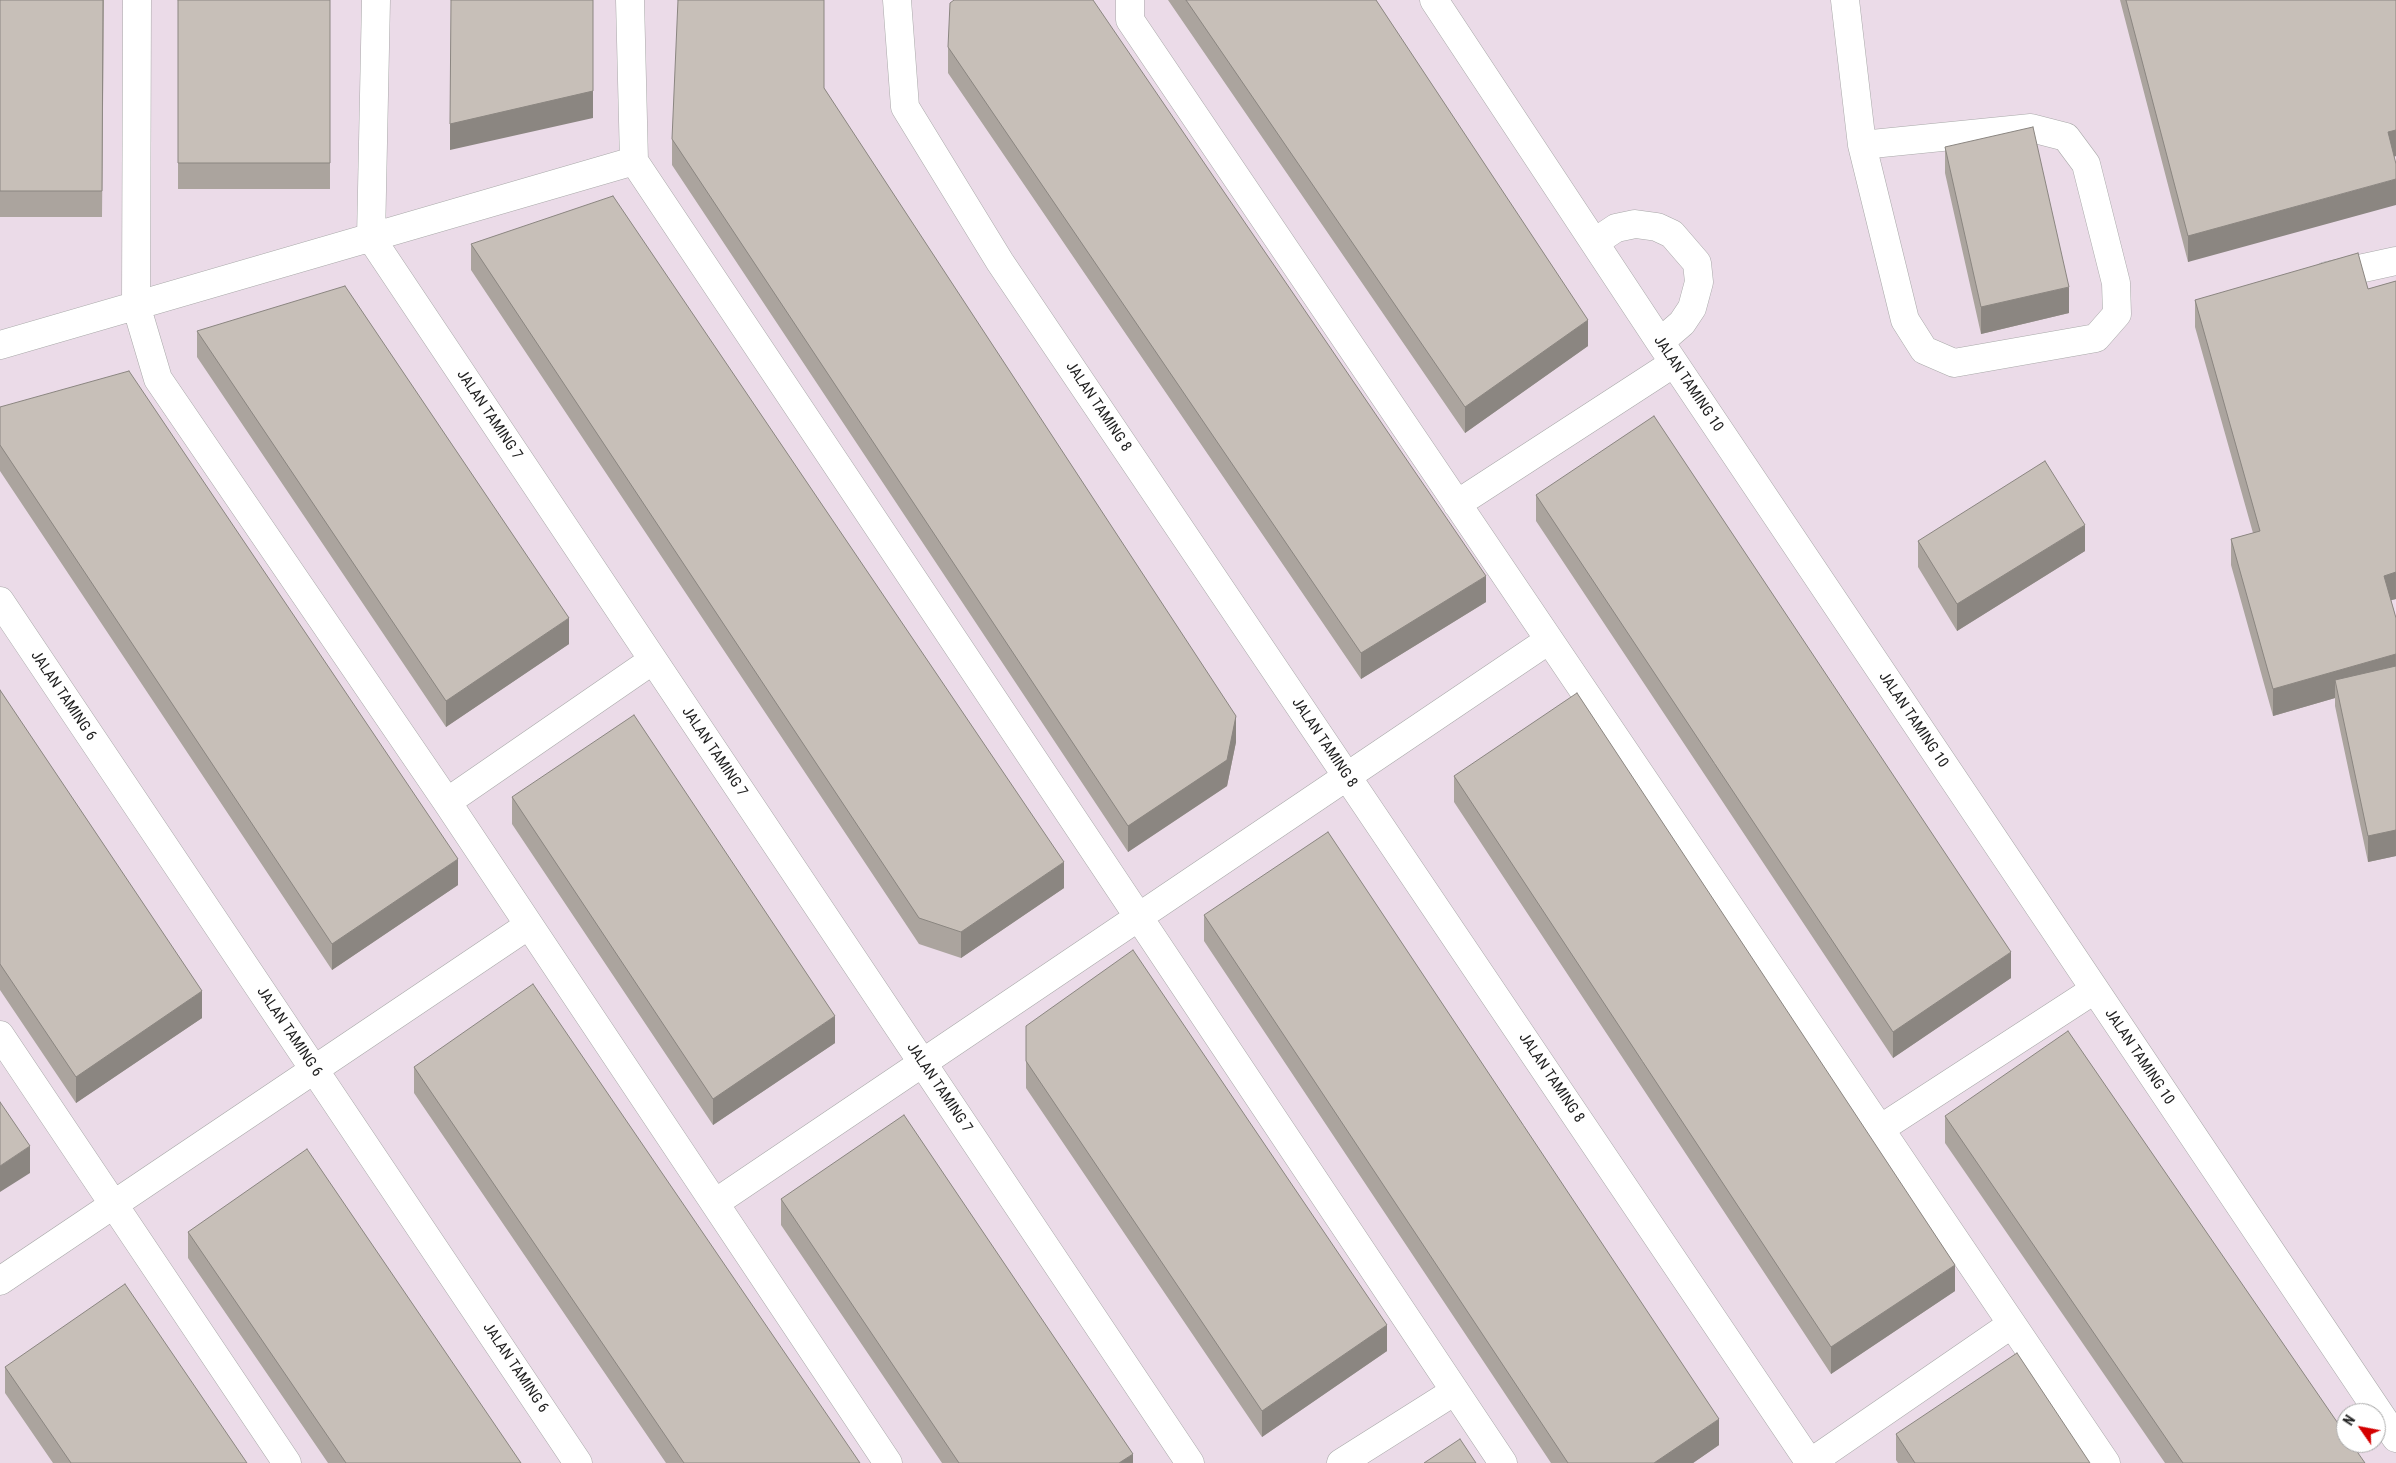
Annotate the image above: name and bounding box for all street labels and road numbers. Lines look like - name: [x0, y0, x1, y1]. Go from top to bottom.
- street label: JALAN TAMING 10: [1649, 333, 1727, 435]
- street label: JALAN TAMING 8: [1061, 359, 1135, 455]
- street label: JALAN TAMING 7: [452, 367, 526, 463]
- street label: JALAN TAMING 6: [26, 648, 100, 744]
- street label: JALAN TAMING 10: [1874, 669, 1952, 771]
- street label: JALAN TAMING 8: [1287, 695, 1361, 791]
- street label: JALAN TAMING 7: [677, 704, 751, 800]
- street label: JALAN TAMING 6: [252, 984, 326, 1080]
- street label: JALAN TAMING 10: [2100, 1006, 2178, 1108]
- street label: JALAN TAMING 8: [1514, 1030, 1588, 1126]
- street label: JALAN TAMING 7: [902, 1040, 976, 1136]
- street label: JALAN TAMING 6: [478, 1320, 552, 1416]

